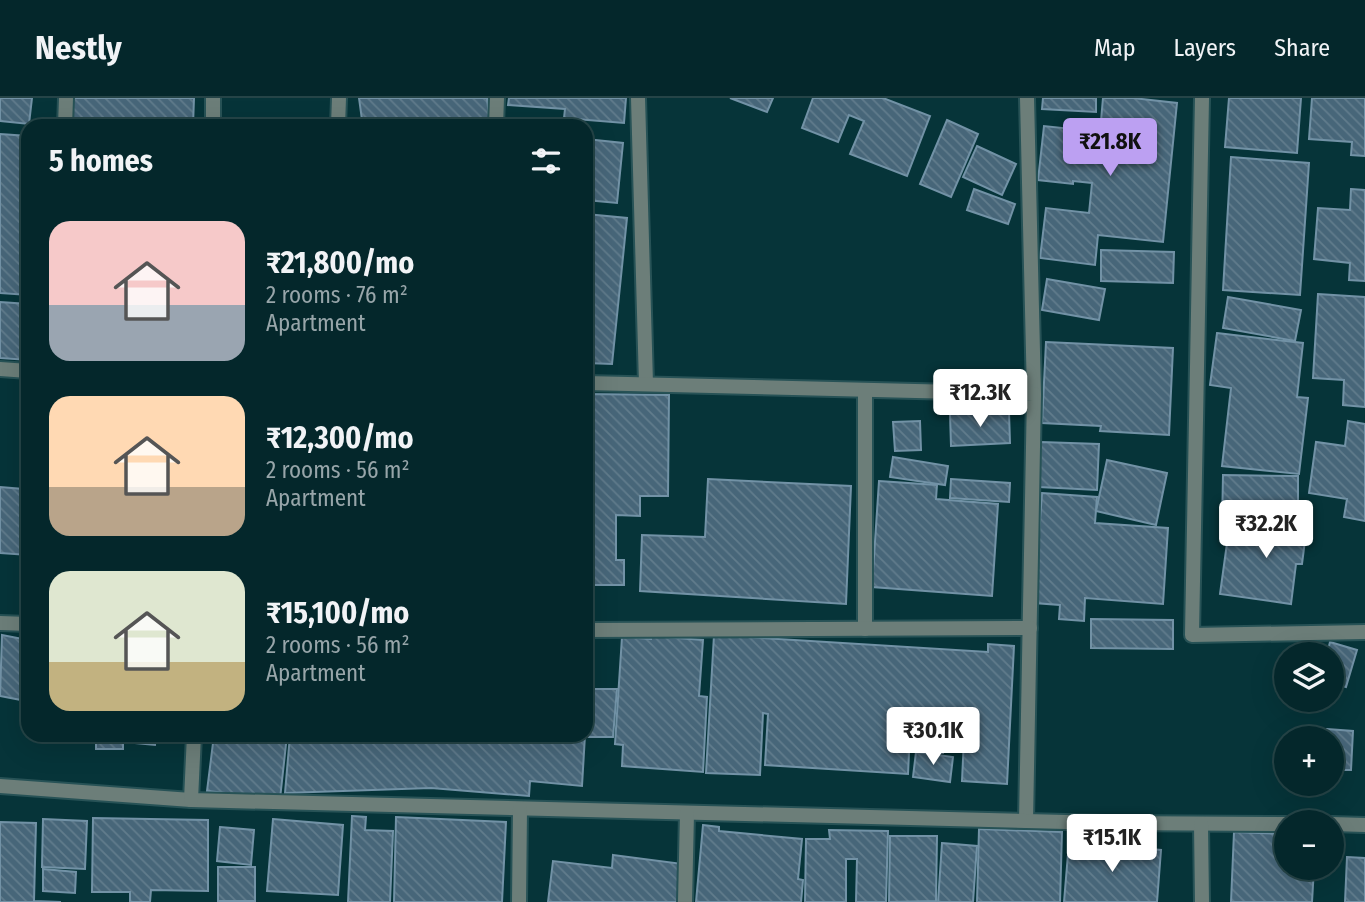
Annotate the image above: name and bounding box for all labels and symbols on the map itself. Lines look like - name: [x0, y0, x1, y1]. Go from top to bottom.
- pin: ₹21.8K: [1053, 118, 1167, 178]
- pin: ₹12.3K: [923, 370, 1037, 429]
- pin: ₹32.2K: [1209, 500, 1323, 560]
- pin: ₹30.1K: [876, 708, 990, 767]
- pin: ₹15.1K: [1055, 814, 1169, 874]

